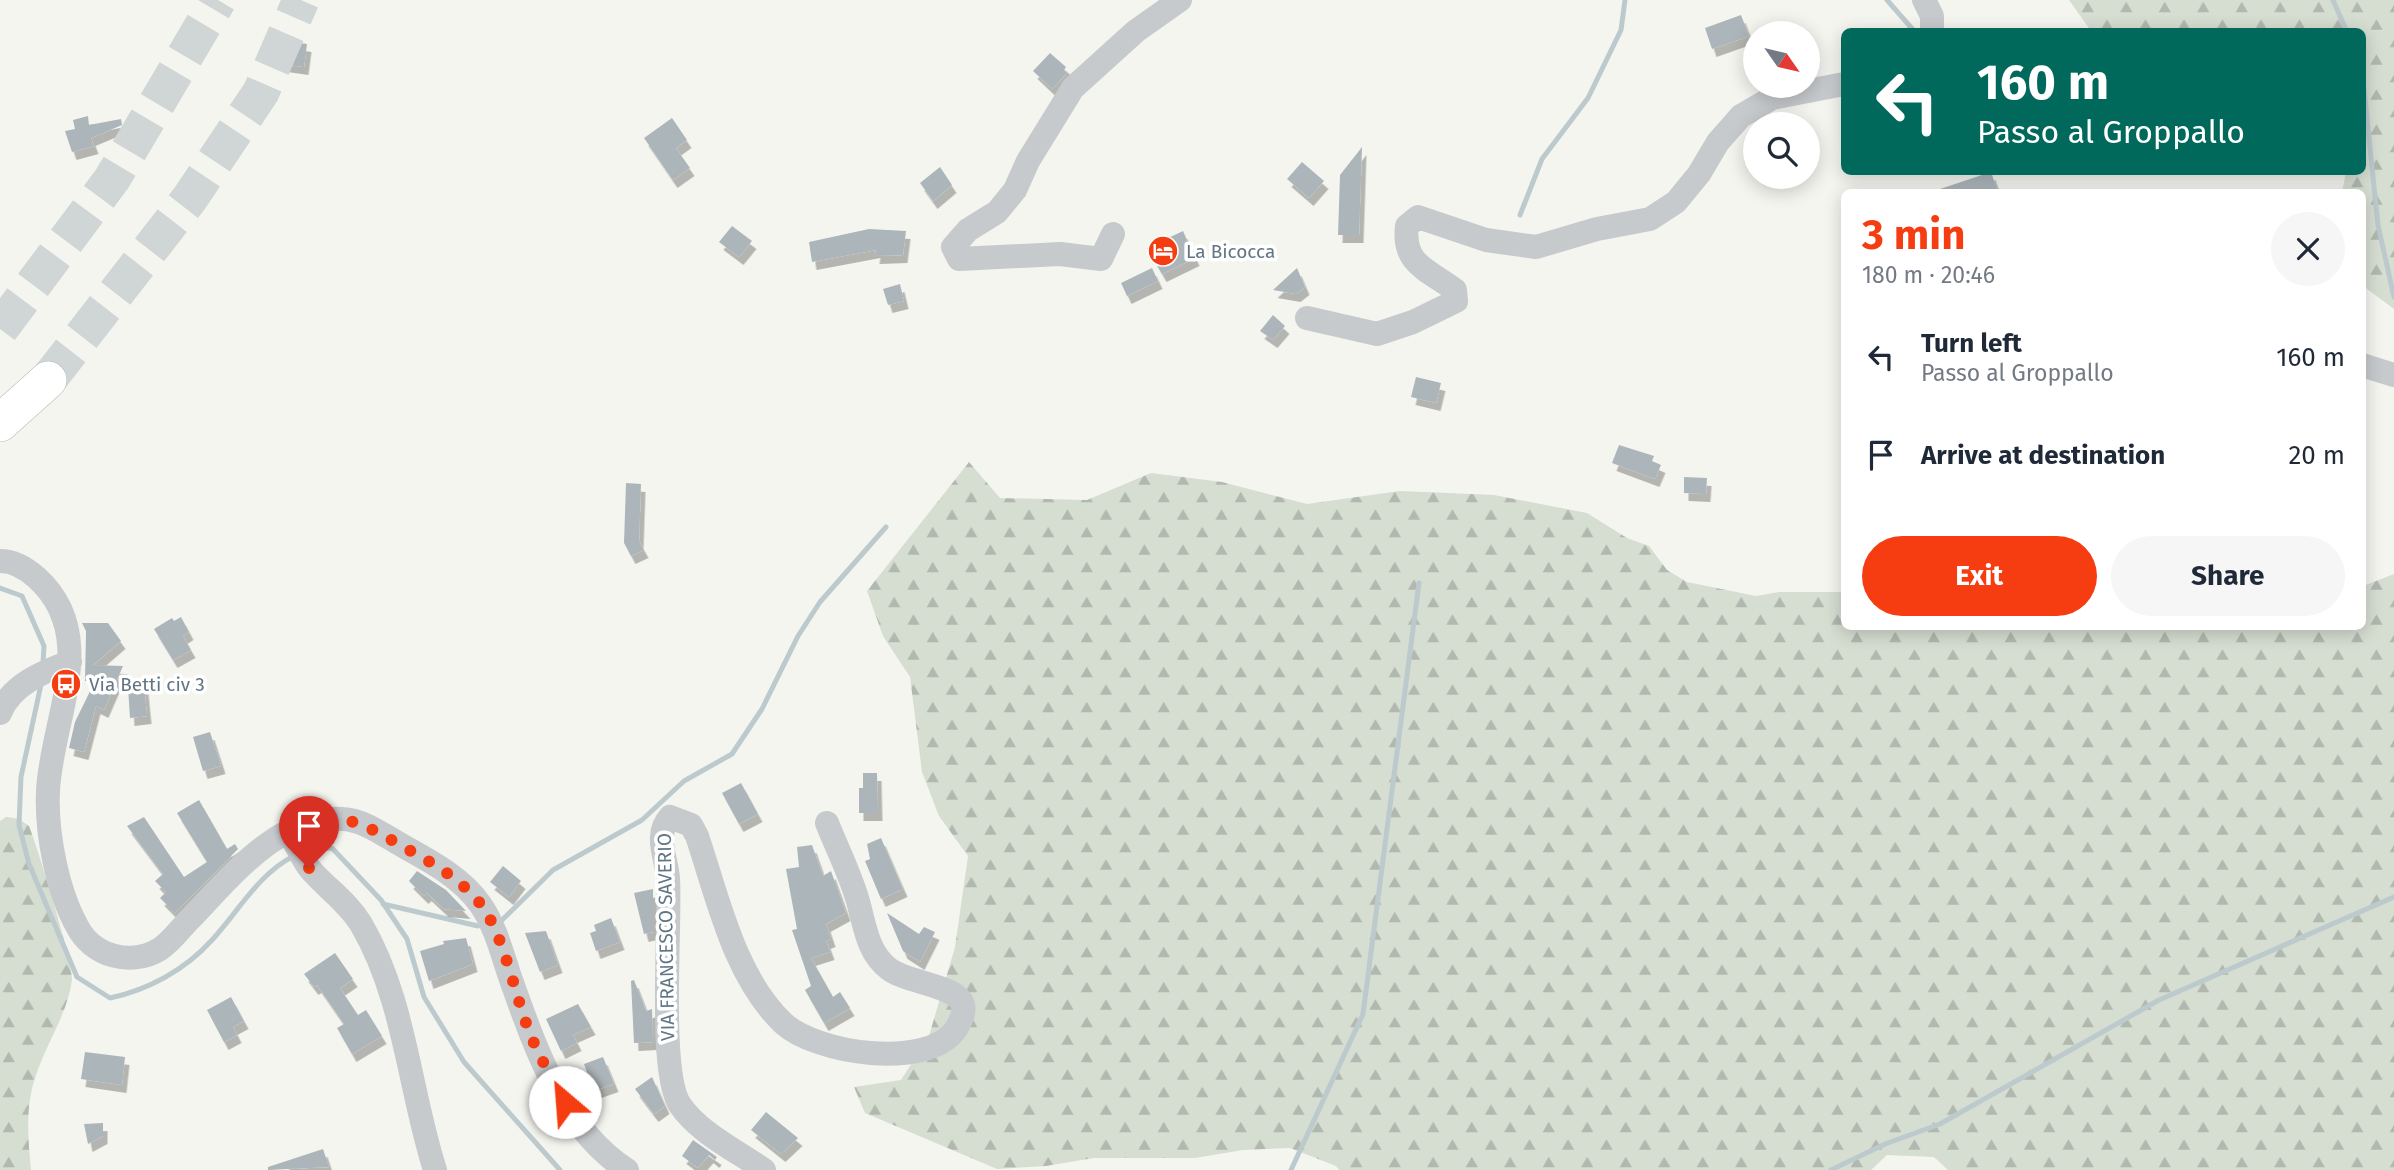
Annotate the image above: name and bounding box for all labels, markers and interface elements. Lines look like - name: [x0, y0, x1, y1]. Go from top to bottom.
- north arrow: [1743, 21, 1820, 98]
- map controls: [1743, 21, 1820, 189]
- text: 160 m: [1977, 53, 2109, 112]
- icon: left: [1862, 56, 1953, 147]
- button: search: [1743, 112, 1820, 189]
- text: Passo al Groppallo: [1977, 113, 2245, 151]
- text: 3 min: [1862, 210, 1965, 260]
- button: close: [2271, 212, 2345, 286]
- hotel icon: La Bicocca: [1146, 234, 1180, 268]
- place label: La Bicocca: [1186, 240, 1275, 263]
- text: 180 m · 20:46: [1862, 261, 1995, 289]
- text: Turn left: [1921, 328, 2022, 359]
- icon: left: [1862, 338, 1900, 376]
- text: 160 m: [2276, 342, 2345, 373]
- text: Passo al Groppallo: [1921, 359, 2114, 387]
- icon: arrive: [1862, 436, 1900, 474]
- text: Arrive at destination: [1921, 440, 2165, 471]
- text: 20 m: [2288, 440, 2345, 471]
- button: Exit: [1862, 536, 2097, 616]
- button: Share: [2111, 536, 2345, 616]
- bus stop icon: Via Betti civ 3: [49, 667, 83, 701]
- place label: Via Betti civ 3: [89, 673, 205, 696]
- pin: [279, 796, 339, 868]
- icon: arrive: [290, 807, 328, 845]
- street label: VIA FRANCESCO SAVERIO: [653, 833, 679, 1041]
- position arrow: [528, 1065, 602, 1139]

